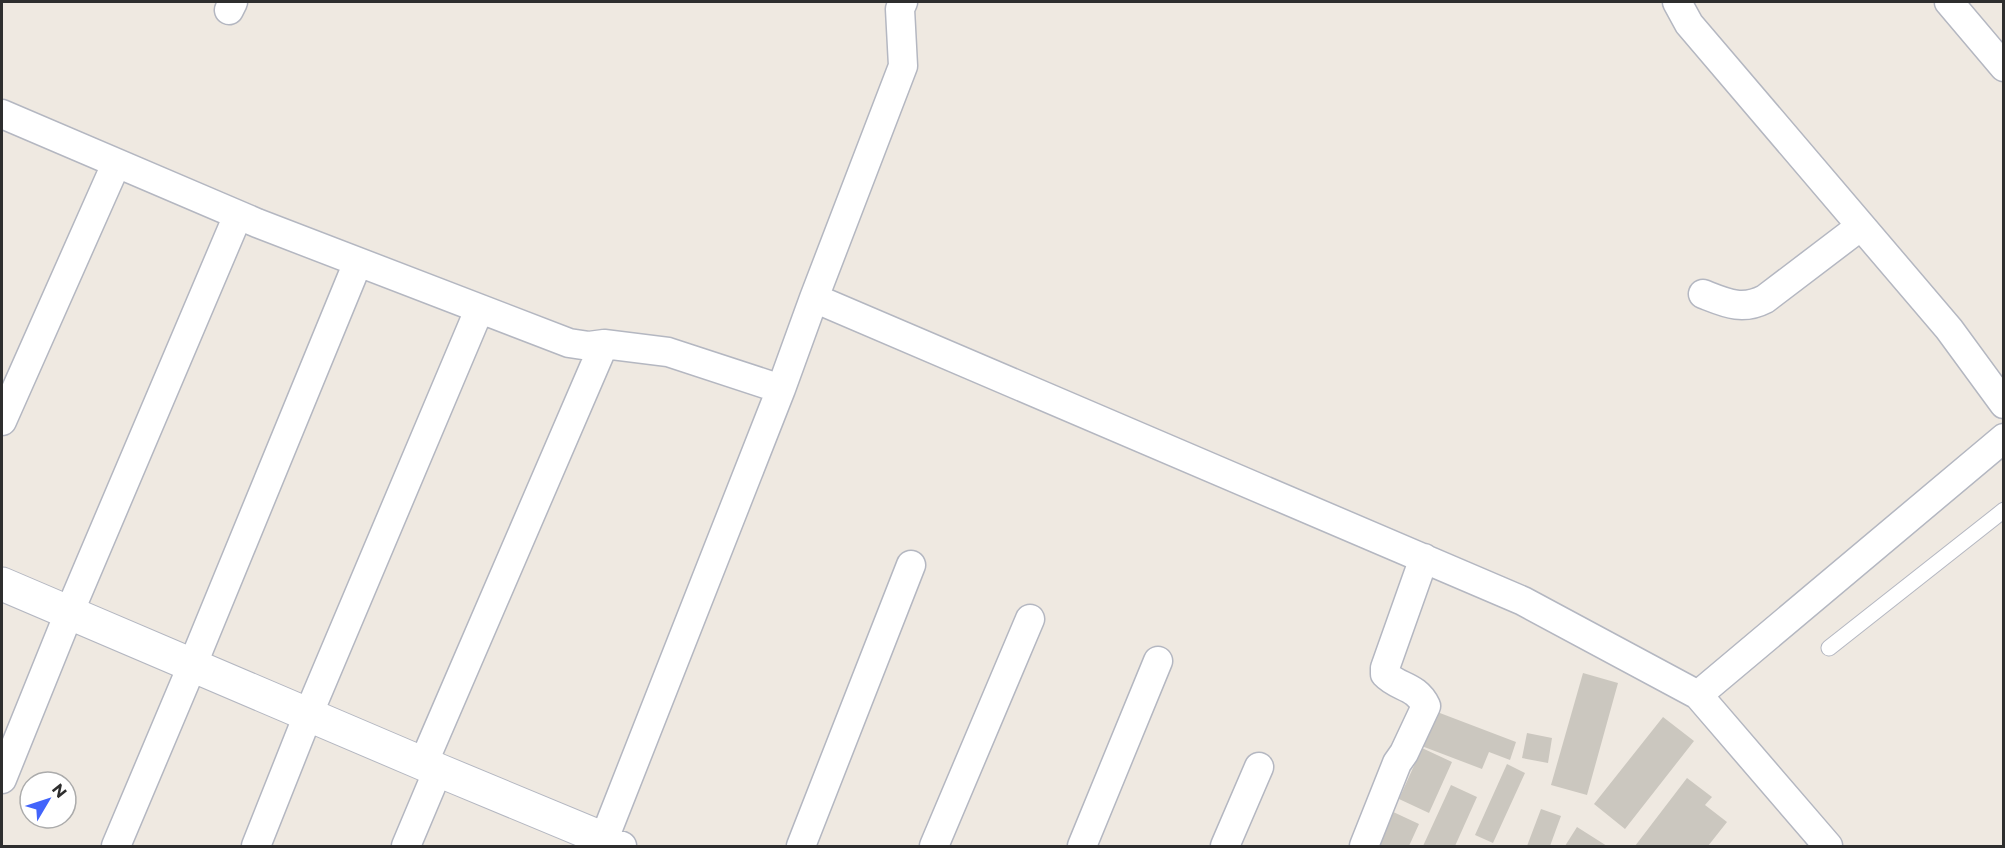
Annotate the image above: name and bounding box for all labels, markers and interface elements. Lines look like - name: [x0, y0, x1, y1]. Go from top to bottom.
- north arrow: [18, 770, 78, 830]
- text: N: [48, 780, 71, 802]

